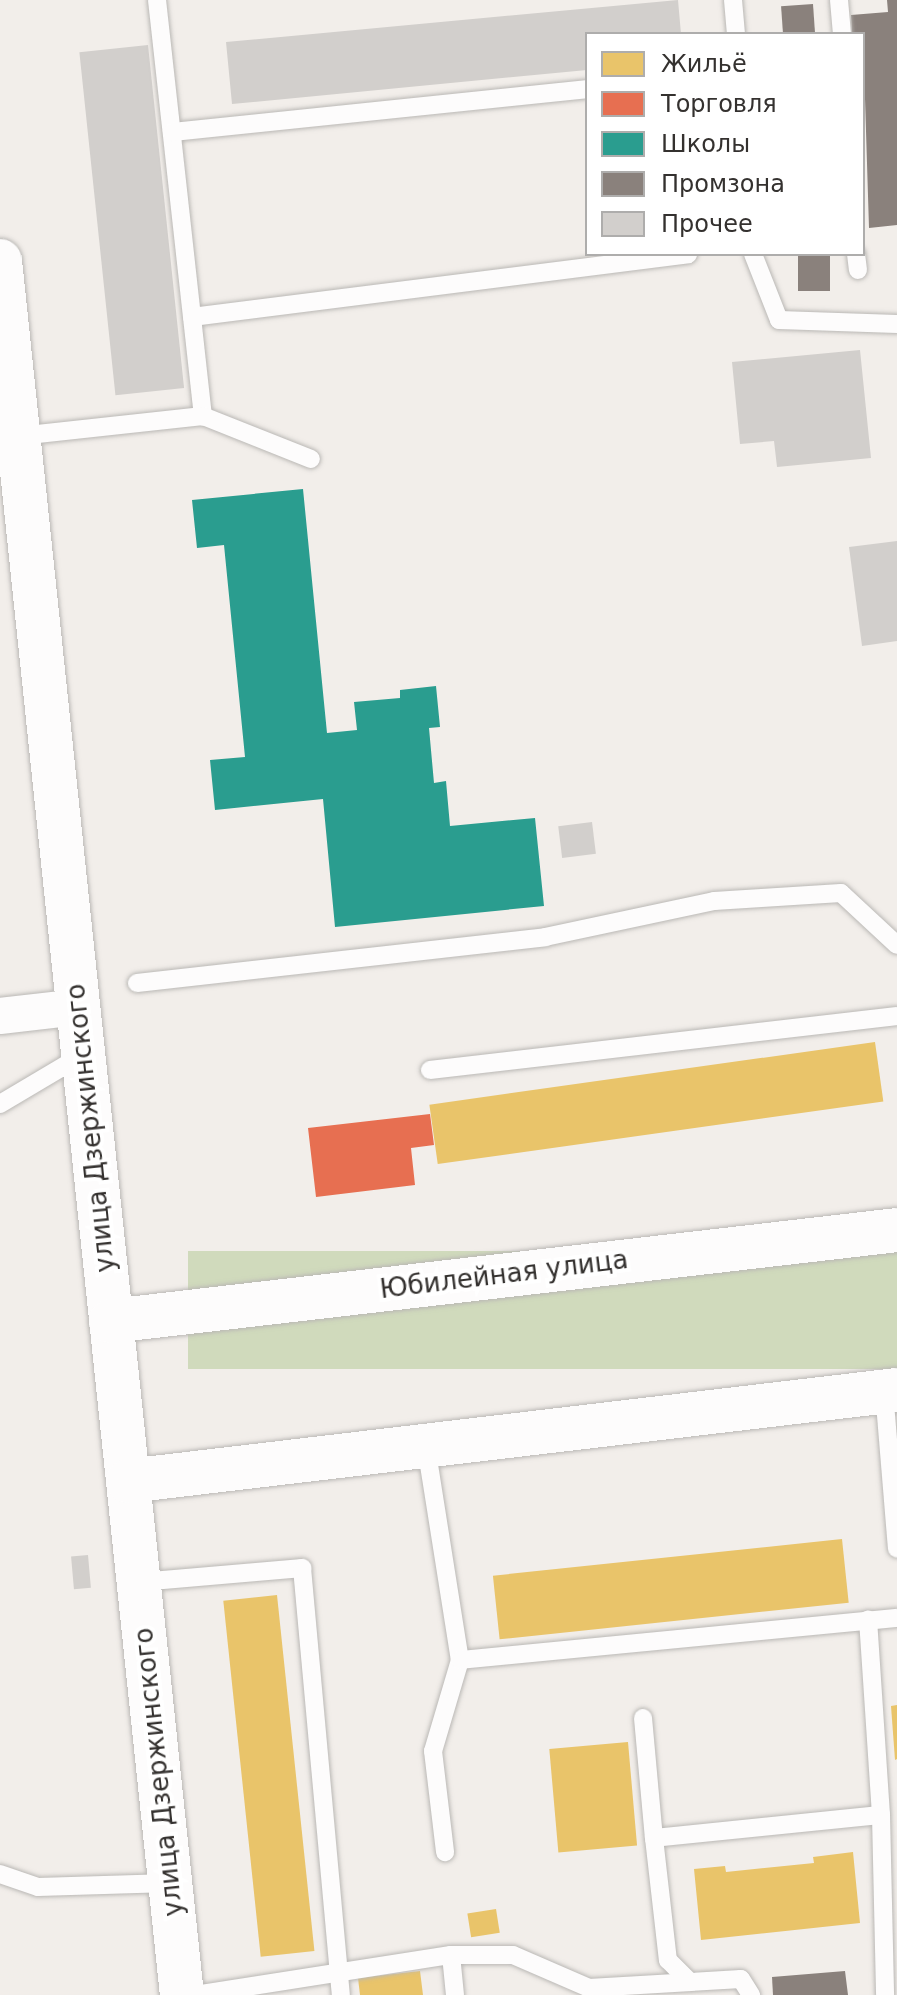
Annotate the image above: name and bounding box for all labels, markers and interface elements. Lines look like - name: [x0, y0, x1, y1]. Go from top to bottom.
- legend: [585, 32, 865, 256]
- text: Жильё: [661, 50, 747, 78]
- text: Торговля: [661, 90, 777, 118]
- text: Школы: [661, 130, 750, 158]
- text: Промзона: [661, 170, 785, 198]
- text: Прочее: [661, 210, 753, 238]
- street label: улица Дзержинского: [60, 982, 122, 1274]
- street label: Юбилейная улица: [378, 1244, 630, 1306]
- street label: улица Дзержинского: [128, 1626, 190, 1918]

